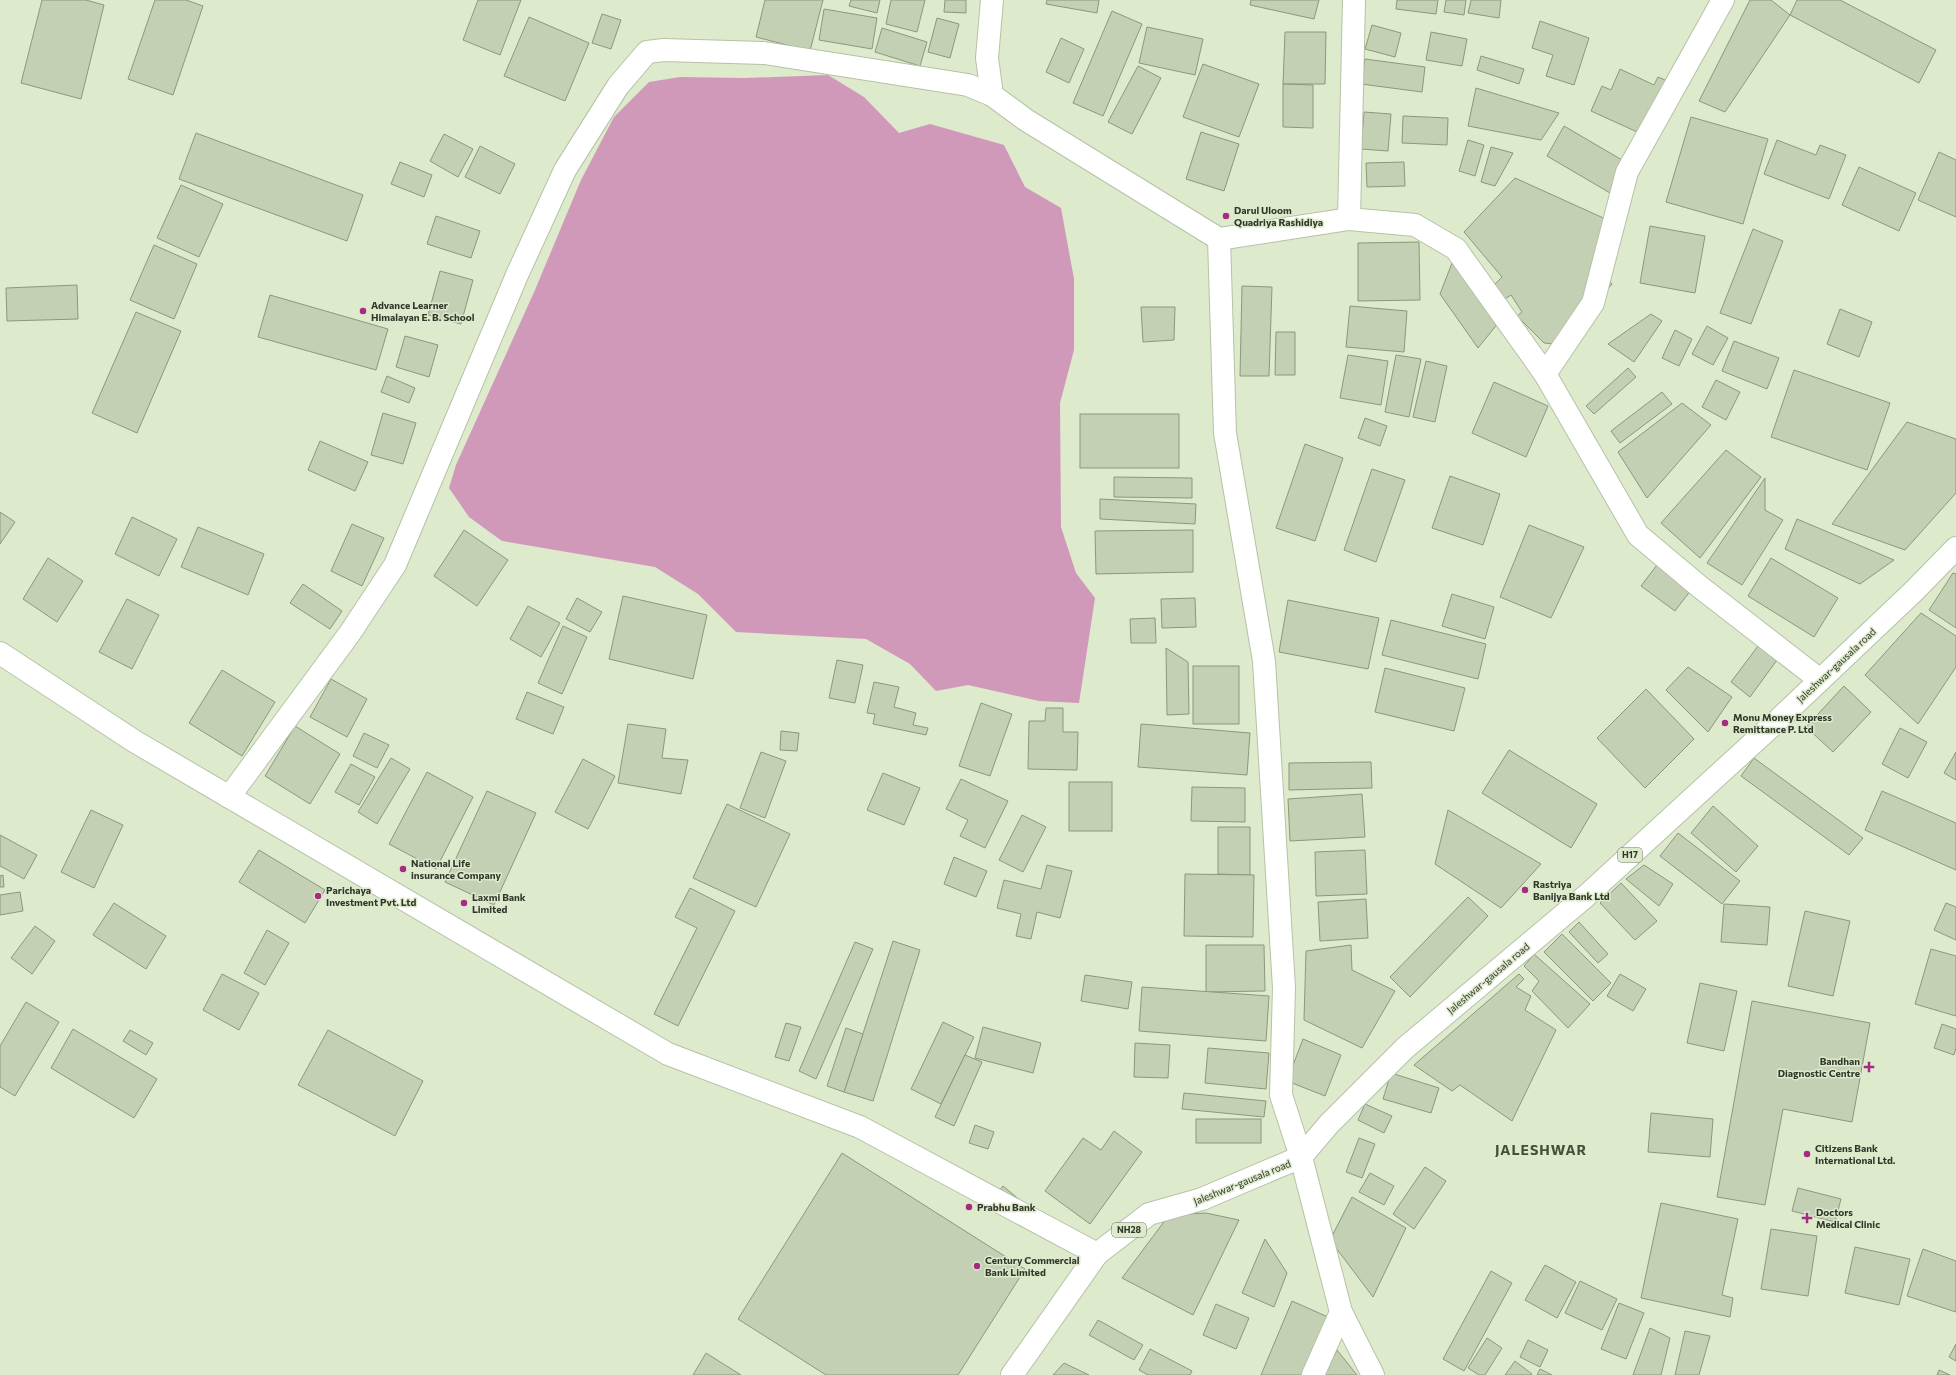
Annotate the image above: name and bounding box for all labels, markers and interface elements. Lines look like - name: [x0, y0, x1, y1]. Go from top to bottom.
- place label: Darul Uloom Quadriya Rashidiya: [1234, 204, 1323, 228]
- marker: Darul Uloom Quadriya Rashidiya: [1221, 211, 1231, 221]
- place label: Advance Learner Himalayan E. B. School: [371, 299, 475, 323]
- marker: Advance Learner Himalayan E. B. School: [358, 306, 368, 316]
- street label: Jaleshwar-gausala road: [1794, 625, 1878, 705]
- place label: Monu Money Express Remittance P. Ltd: [1733, 711, 1832, 735]
- marker: Monu Money Express Remittance P. Ltd: [1720, 718, 1730, 728]
- road number: H17: [1618, 848, 1642, 862]
- place label: National Life insurance Company: [411, 857, 501, 881]
- marker: National Life insurance Company: [398, 864, 408, 874]
- place label: Rastriya Banijya Bank Ltd: [1533, 878, 1610, 902]
- place label: Parichaya Investment Pvt. Ltd: [326, 884, 416, 908]
- marker: Rastriya Banijya Bank Ltd: [1520, 885, 1530, 895]
- marker: Parichaya Investment Pvt. Ltd: [313, 891, 323, 901]
- place label: Laxmi Bank Limited: [472, 891, 526, 915]
- marker: Laxmi Bank Limited: [459, 898, 469, 908]
- street label: Jaleshwar-gausala road: [1444, 940, 1532, 1016]
- place label: Bandhan Diagnostic Centre: [1778, 1055, 1860, 1079]
- marker: Bandhan Diagnostic Centre: [1863, 1061, 1875, 1073]
- district label: JALESHWAR: [1495, 1141, 1587, 1158]
- place label: Citizens Bank International Ltd.: [1815, 1142, 1896, 1166]
- marker: Citizens Bank International Ltd.: [1802, 1149, 1812, 1159]
- street label: Jaleshwar-gausala road: [1192, 1157, 1293, 1207]
- place label: Prabhu Bank: [977, 1201, 1036, 1213]
- marker: Prabhu Bank: [964, 1202, 974, 1212]
- place label: Doctors Medical Clinic: [1816, 1206, 1880, 1230]
- marker: Doctors Medical Clinic: [1801, 1212, 1813, 1224]
- road number: NH28: [1112, 1223, 1146, 1237]
- place label: Century Commercial Bank Limited: [985, 1254, 1080, 1278]
- marker: Century Commercial Bank Limited: [972, 1261, 982, 1271]

